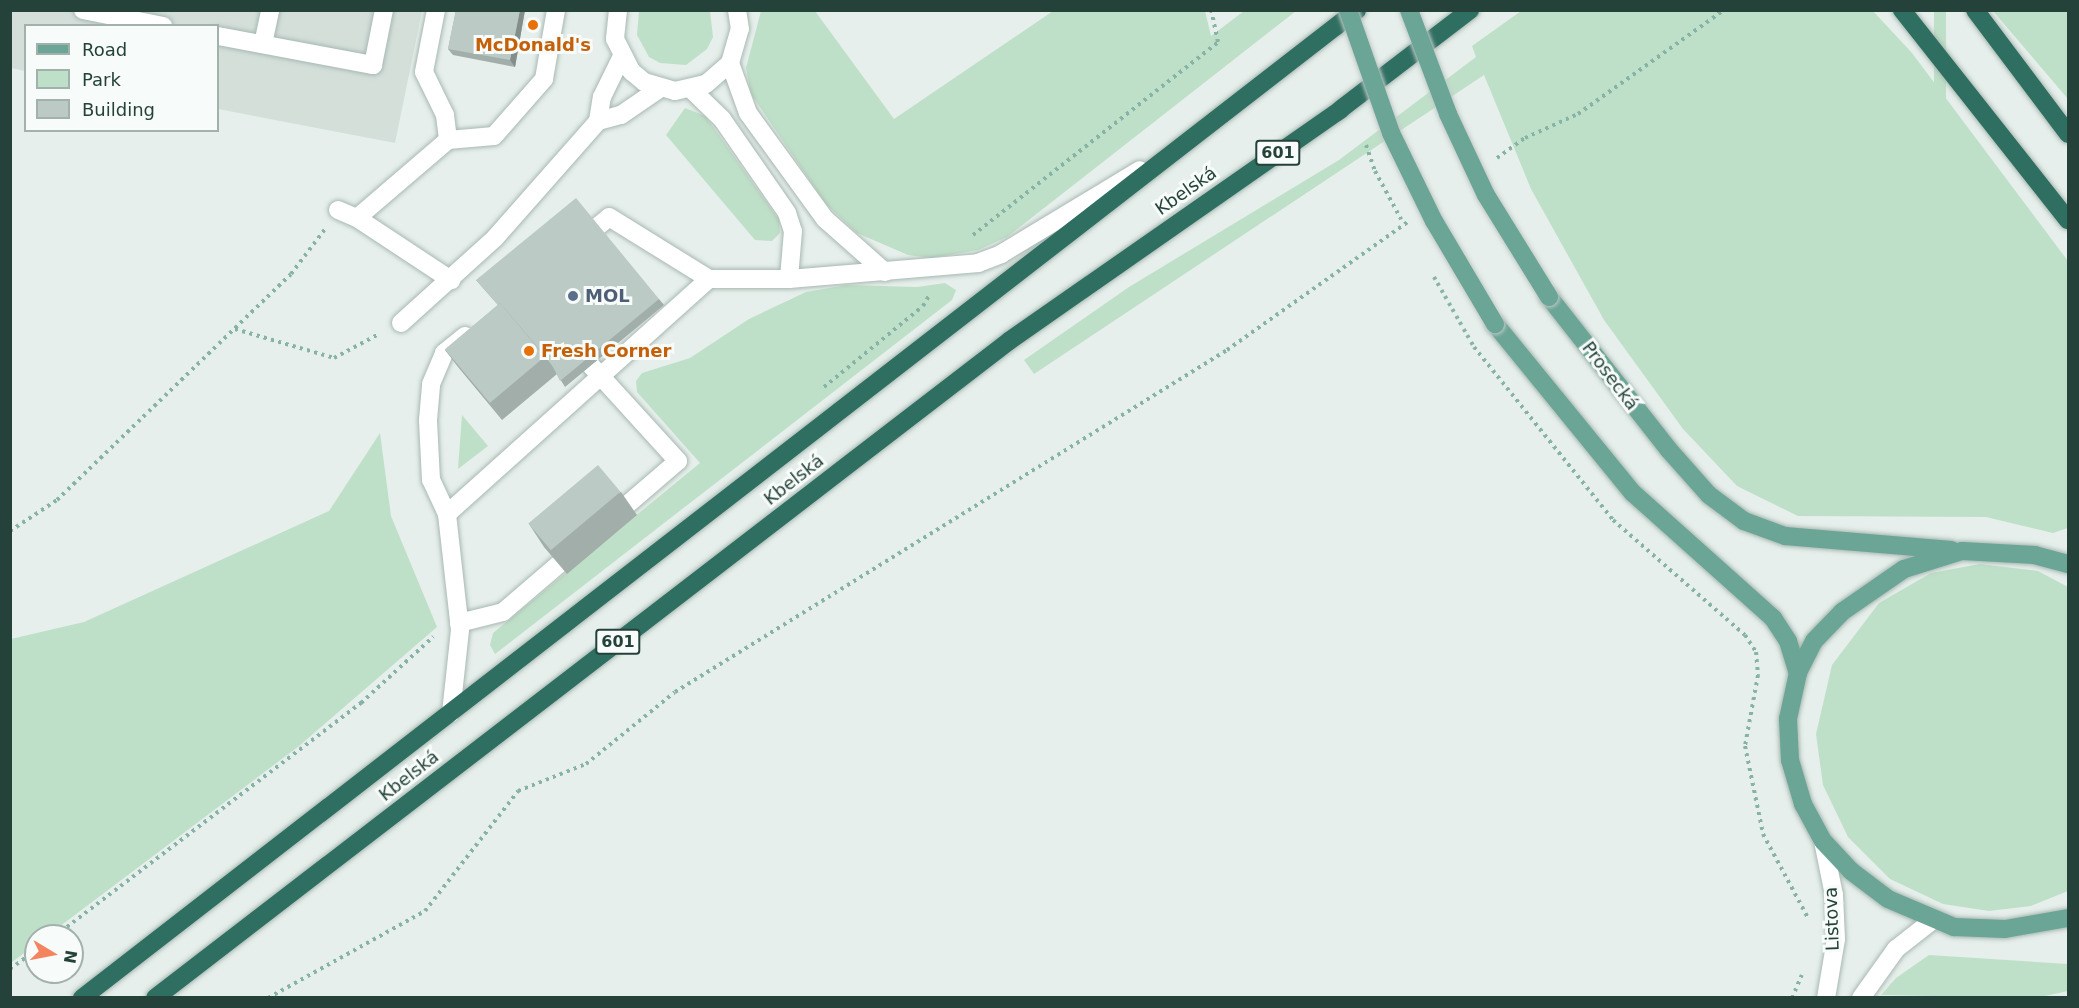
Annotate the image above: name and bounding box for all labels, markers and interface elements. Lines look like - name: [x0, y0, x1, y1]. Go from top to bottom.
- marker: McDonald's: [526, 18, 540, 32]
- legend: [24, 24, 219, 132]
- place label: McDonald's: [475, 34, 591, 56]
- text: Road: [82, 39, 127, 60]
- text: Park: [82, 69, 121, 90]
- text: Building: [82, 99, 155, 120]
- road number: 601: [1254, 140, 1302, 166]
- street label: Kbelská: [1151, 162, 1221, 220]
- place label: MOL: [585, 285, 630, 307]
- marker: MOL: [566, 289, 580, 303]
- street label: Prosecká: [1577, 338, 1643, 414]
- place label: Fresh Corner: [541, 340, 671, 362]
- marker: Fresh Corner: [522, 344, 536, 358]
- street label: Kbelská: [760, 450, 828, 510]
- road number: 601: [594, 629, 642, 655]
- street label: Kbelská: [375, 746, 443, 806]
- street label: Listova: [1820, 887, 1844, 951]
- north arrow: [24, 924, 84, 984]
- text: N: [60, 949, 81, 965]

